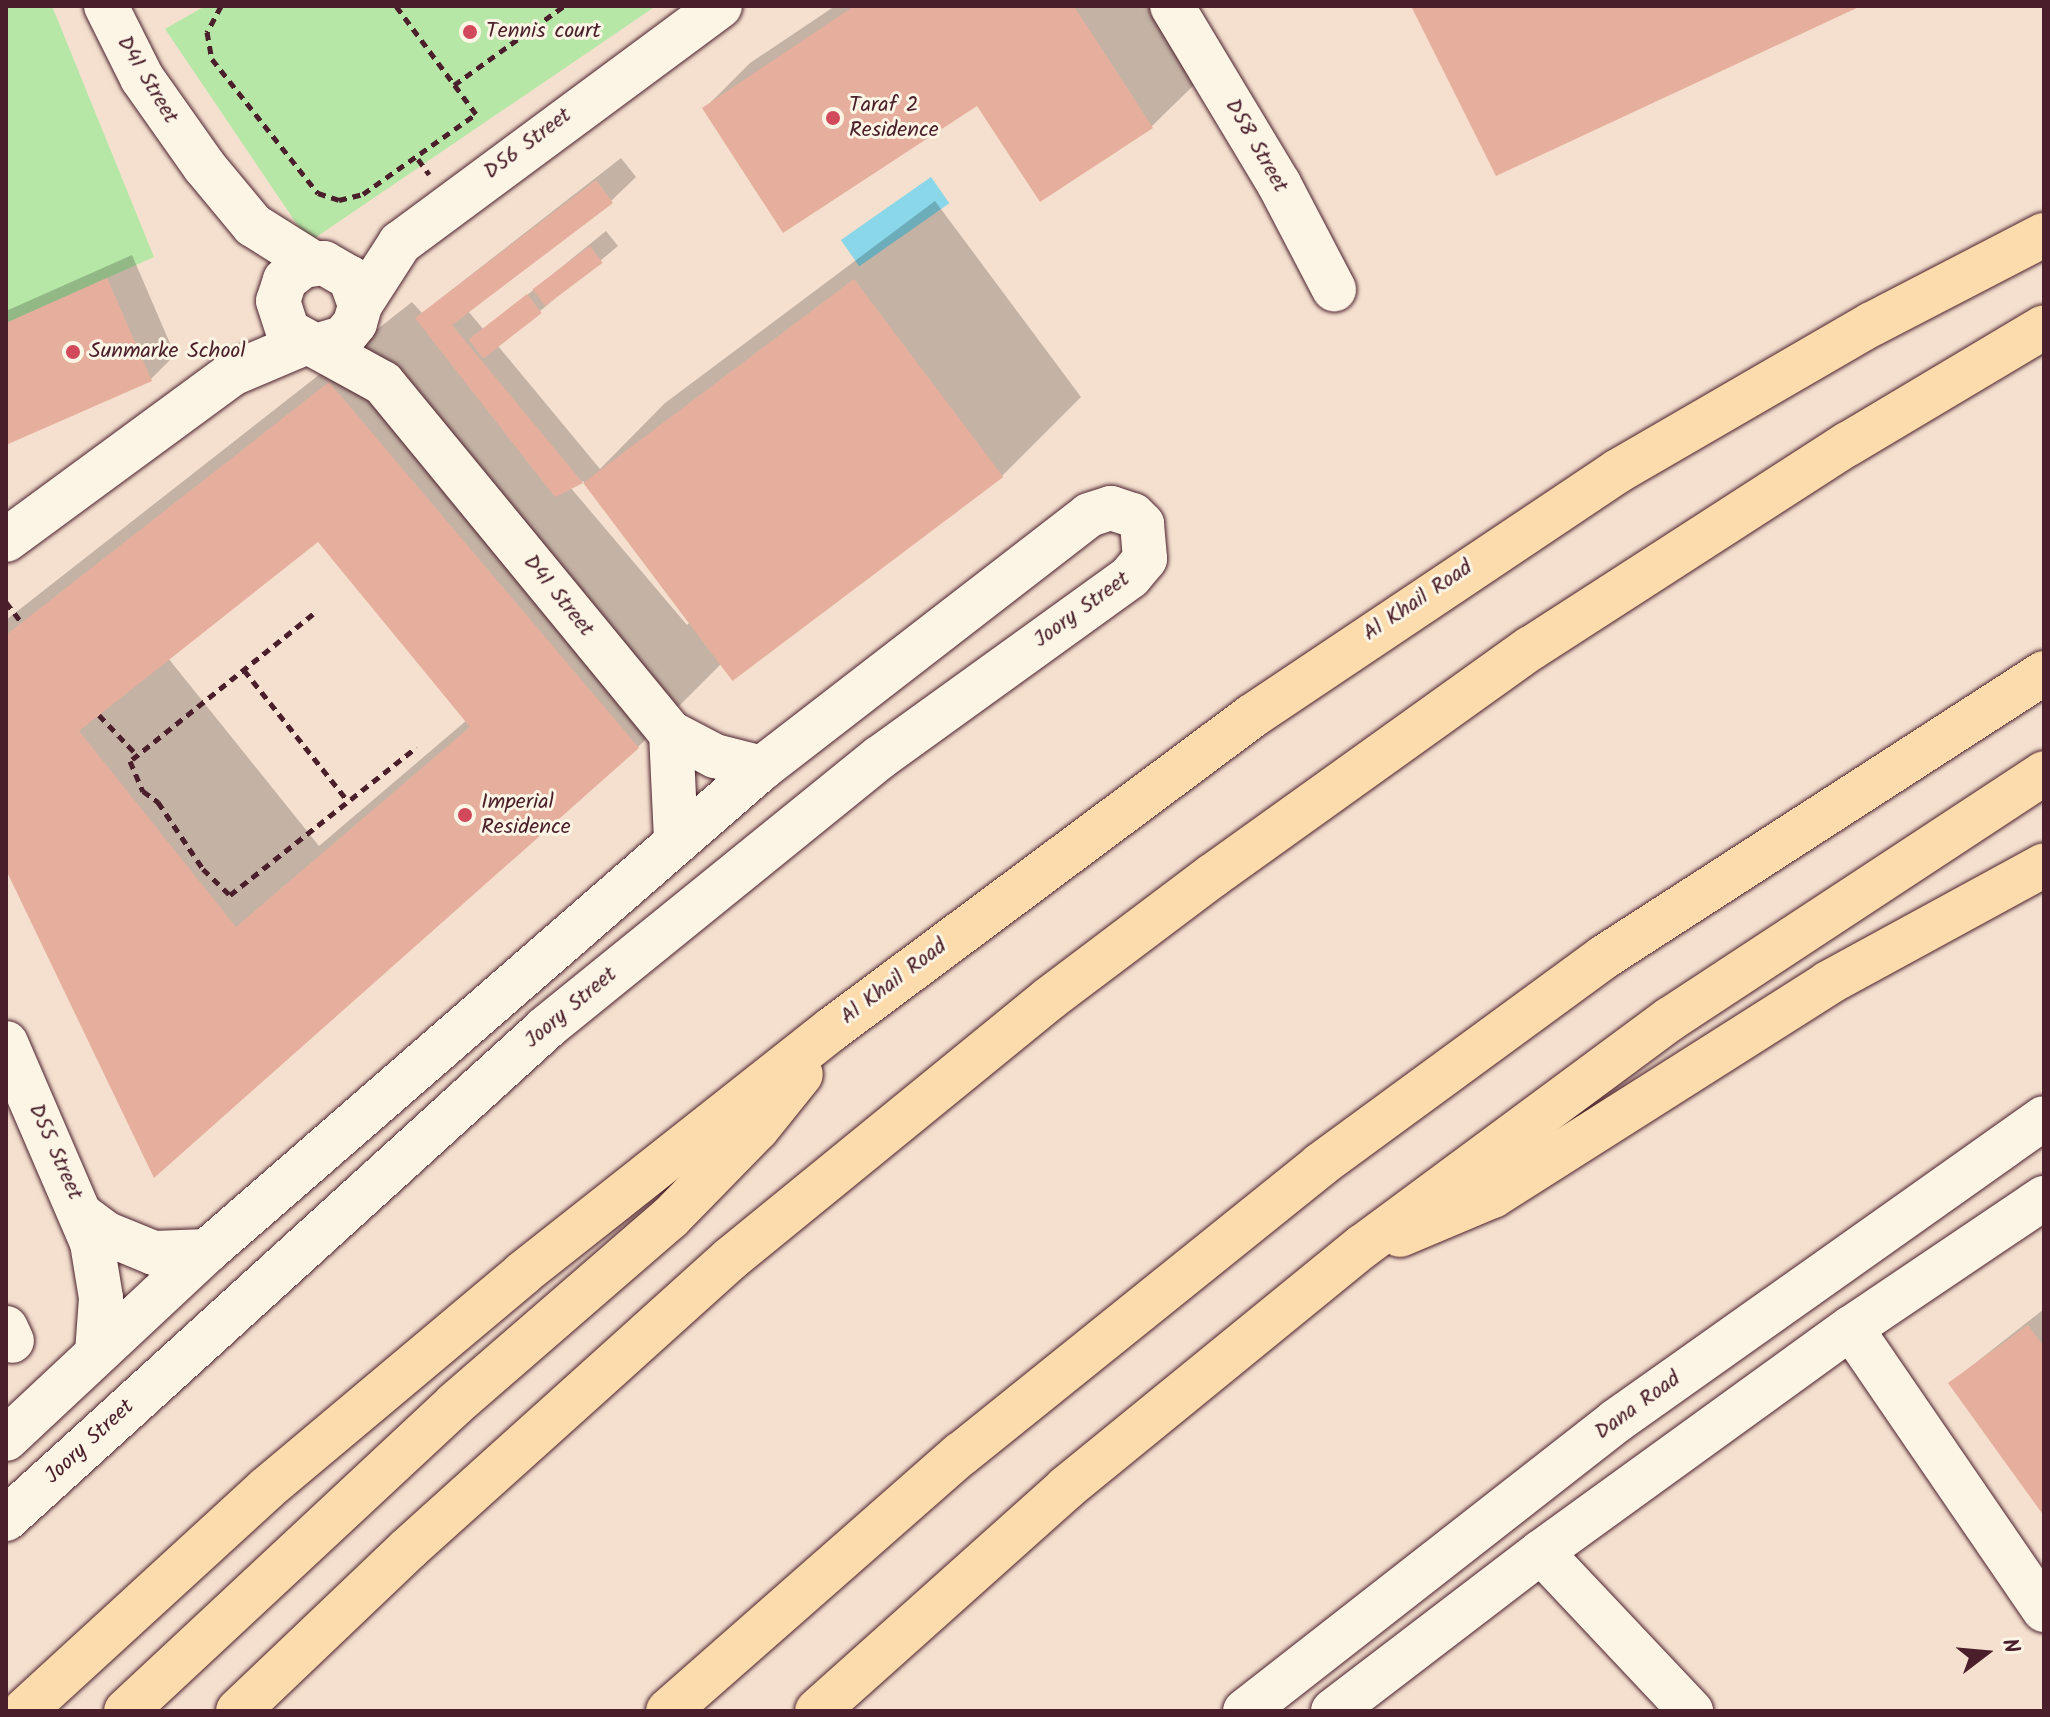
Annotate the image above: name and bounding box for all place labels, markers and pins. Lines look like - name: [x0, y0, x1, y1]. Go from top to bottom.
- place label: Tennis court: [486, 19, 601, 45]
- marker: Tennis court: [461, 23, 479, 41]
- place label: Taraf 2 Residence: [849, 92, 939, 144]
- marker: Taraf 2 Residence: [824, 109, 842, 127]
- place label: Sunmarke School: [89, 339, 246, 365]
- marker: Sunmarke School: [64, 343, 82, 361]
- place label: Imperial Residence: [481, 789, 571, 840]
- marker: Imperial Residence: [456, 806, 474, 824]

